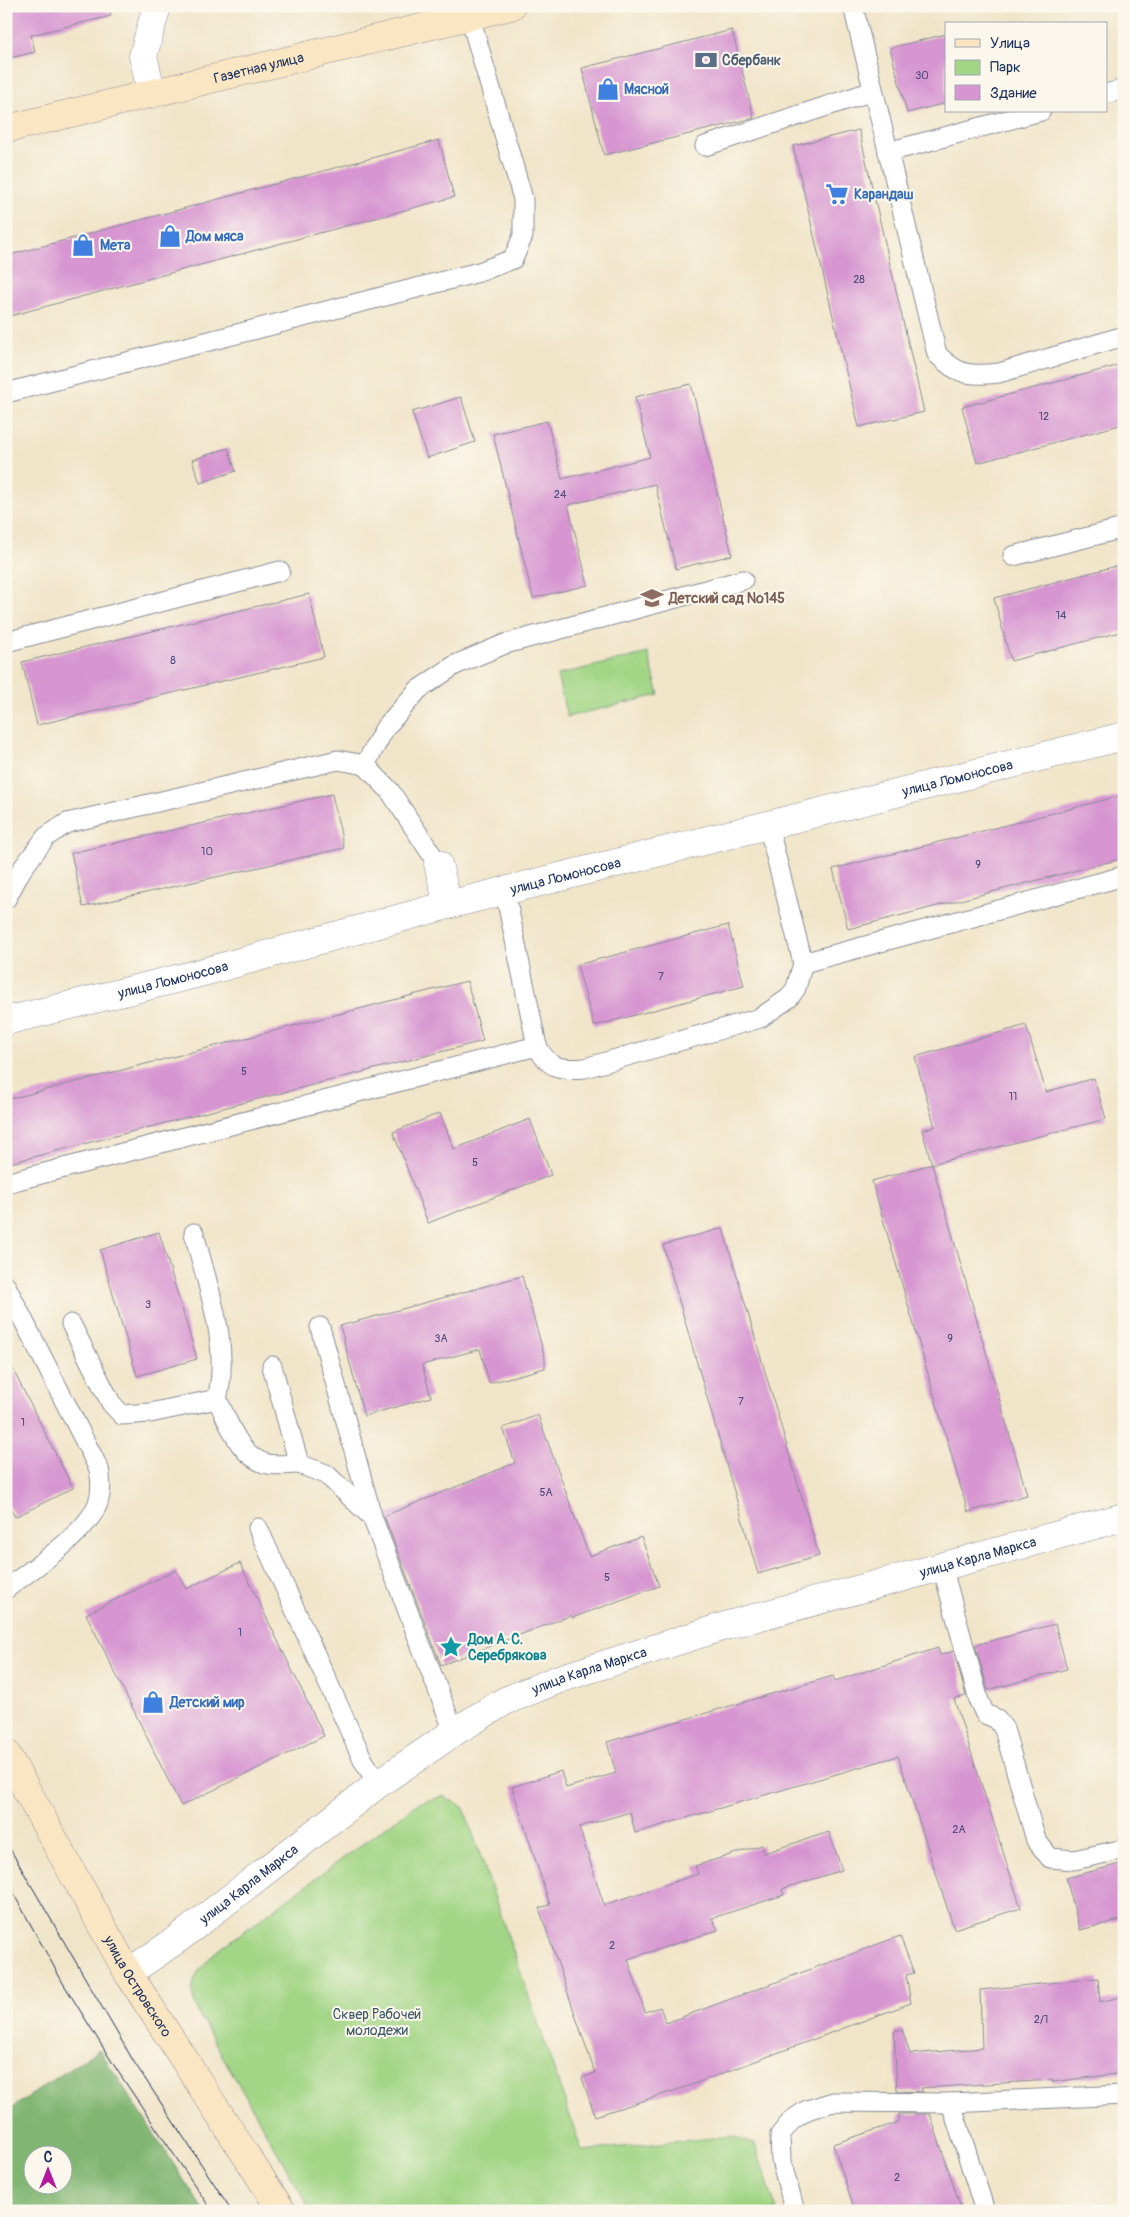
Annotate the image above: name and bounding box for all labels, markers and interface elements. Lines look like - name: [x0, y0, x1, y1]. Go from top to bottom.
- legend: [945, 22, 1108, 112]
- text: Улица: [990, 34, 1030, 53]
- bank icon: Сбербанк: [693, 47, 719, 73]
- street label: Газетная улица: [212, 48, 305, 87]
- place label: Сбербанк: [722, 52, 781, 69]
- text: Парк: [990, 58, 1021, 77]
- house number: 30: [915, 69, 929, 82]
- shop icon: Мясной: [595, 76, 621, 102]
- place label: Мясной: [624, 81, 669, 98]
- text: Здание: [990, 84, 1037, 103]
- supermarket icon: Карандаш: [824, 181, 850, 207]
- place label: Карандаш: [854, 186, 914, 203]
- shop icon: Дом мяса: [157, 223, 183, 249]
- place label: Дом мяса: [185, 228, 244, 245]
- shop icon: Мета: [70, 232, 96, 258]
- place label: Мета: [100, 237, 131, 254]
- house number: 28: [853, 273, 865, 286]
- house number: 12: [1039, 410, 1049, 423]
- house number: 24: [554, 488, 567, 501]
- school or university icon: Детский сад №145: [639, 585, 665, 611]
- place label: Детский сад №145: [668, 590, 785, 607]
- house number: 14: [1056, 609, 1067, 622]
- house number: 8: [170, 654, 176, 667]
- street label: улица Ломоносова: [899, 756, 1014, 800]
- house number: 10: [201, 845, 213, 858]
- street label: улица Ломоносова: [507, 854, 622, 898]
- house number: 9: [975, 858, 981, 871]
- street label: улица Ломоносова: [115, 957, 230, 1002]
- house number: 7: [658, 970, 664, 983]
- house number: 5: [241, 1065, 247, 1078]
- house number: 11: [1009, 1090, 1017, 1103]
- house number: 5: [472, 1156, 478, 1169]
- house number: 3: [145, 1298, 151, 1311]
- house number: 3А: [434, 1332, 448, 1345]
- house number: 9: [947, 1332, 953, 1345]
- house number: 7: [738, 1395, 744, 1408]
- house number: 1: [21, 1416, 25, 1429]
- house number: 5А: [539, 1486, 553, 1499]
- street label: улица Карла Маркса: [917, 1533, 1038, 1581]
- house number: 5: [604, 1571, 610, 1584]
- house number: 1: [238, 1626, 242, 1639]
- place label: Дом А. С. Серебрякова: [467, 1631, 547, 1664]
- place icon: Дом А. С. Серебрякова: [438, 1634, 464, 1660]
- street label: улица Карла Маркса: [528, 1643, 649, 1698]
- shop icon: Детский мир: [140, 1689, 166, 1715]
- place label: Детский мир: [169, 1694, 245, 1711]
- house number: 2А: [952, 1823, 966, 1836]
- street label: улица Карла Маркса: [195, 1841, 301, 1928]
- street label: улица Островского: [100, 1932, 176, 2040]
- house number: 2: [609, 1939, 615, 1952]
- park label: Сквер Рабочей молодежи: [333, 2006, 421, 2039]
- house number: 2/1: [1034, 2013, 1048, 2026]
- north arrow: [22, 2144, 72, 2194]
- text: С: [44, 2149, 53, 2166]
- house number: 2: [894, 2171, 900, 2184]

